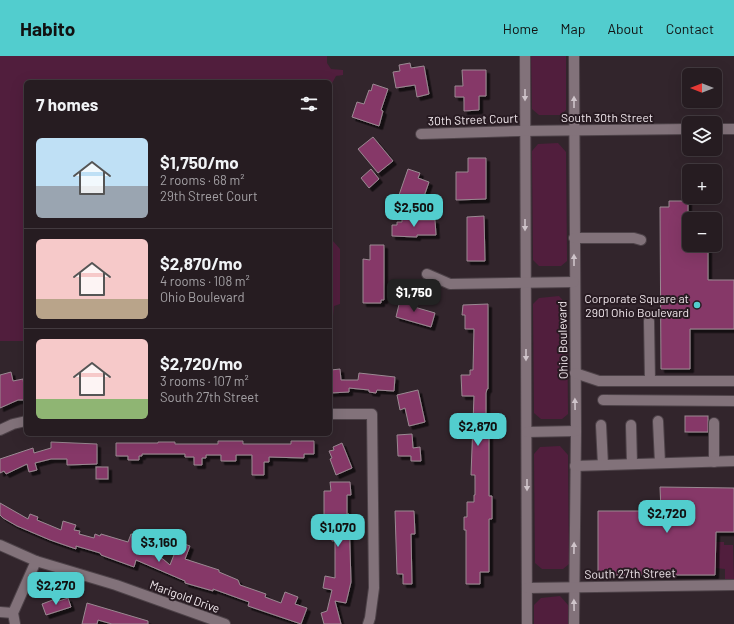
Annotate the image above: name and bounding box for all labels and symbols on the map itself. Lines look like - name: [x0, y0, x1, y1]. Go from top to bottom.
- north arrow: [682, 68, 722, 108]
- one-way arrow: [522, 89, 528, 102]
- one-way arrow: [571, 95, 577, 108]
- street label: 30th Street Court: [428, 110, 518, 128]
- street label: South 30th Street: [561, 110, 653, 124]
- pin: $2,500: [381, 194, 447, 228]
- one-way arrow: [522, 219, 529, 231]
- one-way arrow: [571, 253, 577, 266]
- pin: $1,750: [381, 279, 447, 313]
- place label: Corporate Square at 2901 Ohio Boulevard: [585, 291, 689, 319]
- marker: Corporate Square at 2901 Ohio Boulevard: [692, 300, 702, 310]
- street label: Ohio Boulevard: [554, 301, 570, 379]
- one-way arrow: [523, 349, 529, 362]
- one-way arrow: [572, 397, 578, 410]
- pin: $2,870: [445, 413, 511, 447]
- one-way arrow: [524, 479, 530, 492]
- pin: $2,720: [634, 500, 700, 534]
- pin: $1,070: [305, 514, 371, 548]
- pin: $3,160: [126, 529, 192, 563]
- one-way arrow: [571, 541, 577, 554]
- street label: South 27th Street: [584, 565, 676, 581]
- pin: $2,270: [23, 572, 89, 606]
- street label: Marigold Drive: [148, 577, 222, 615]
- one-way arrow: [571, 598, 577, 611]

